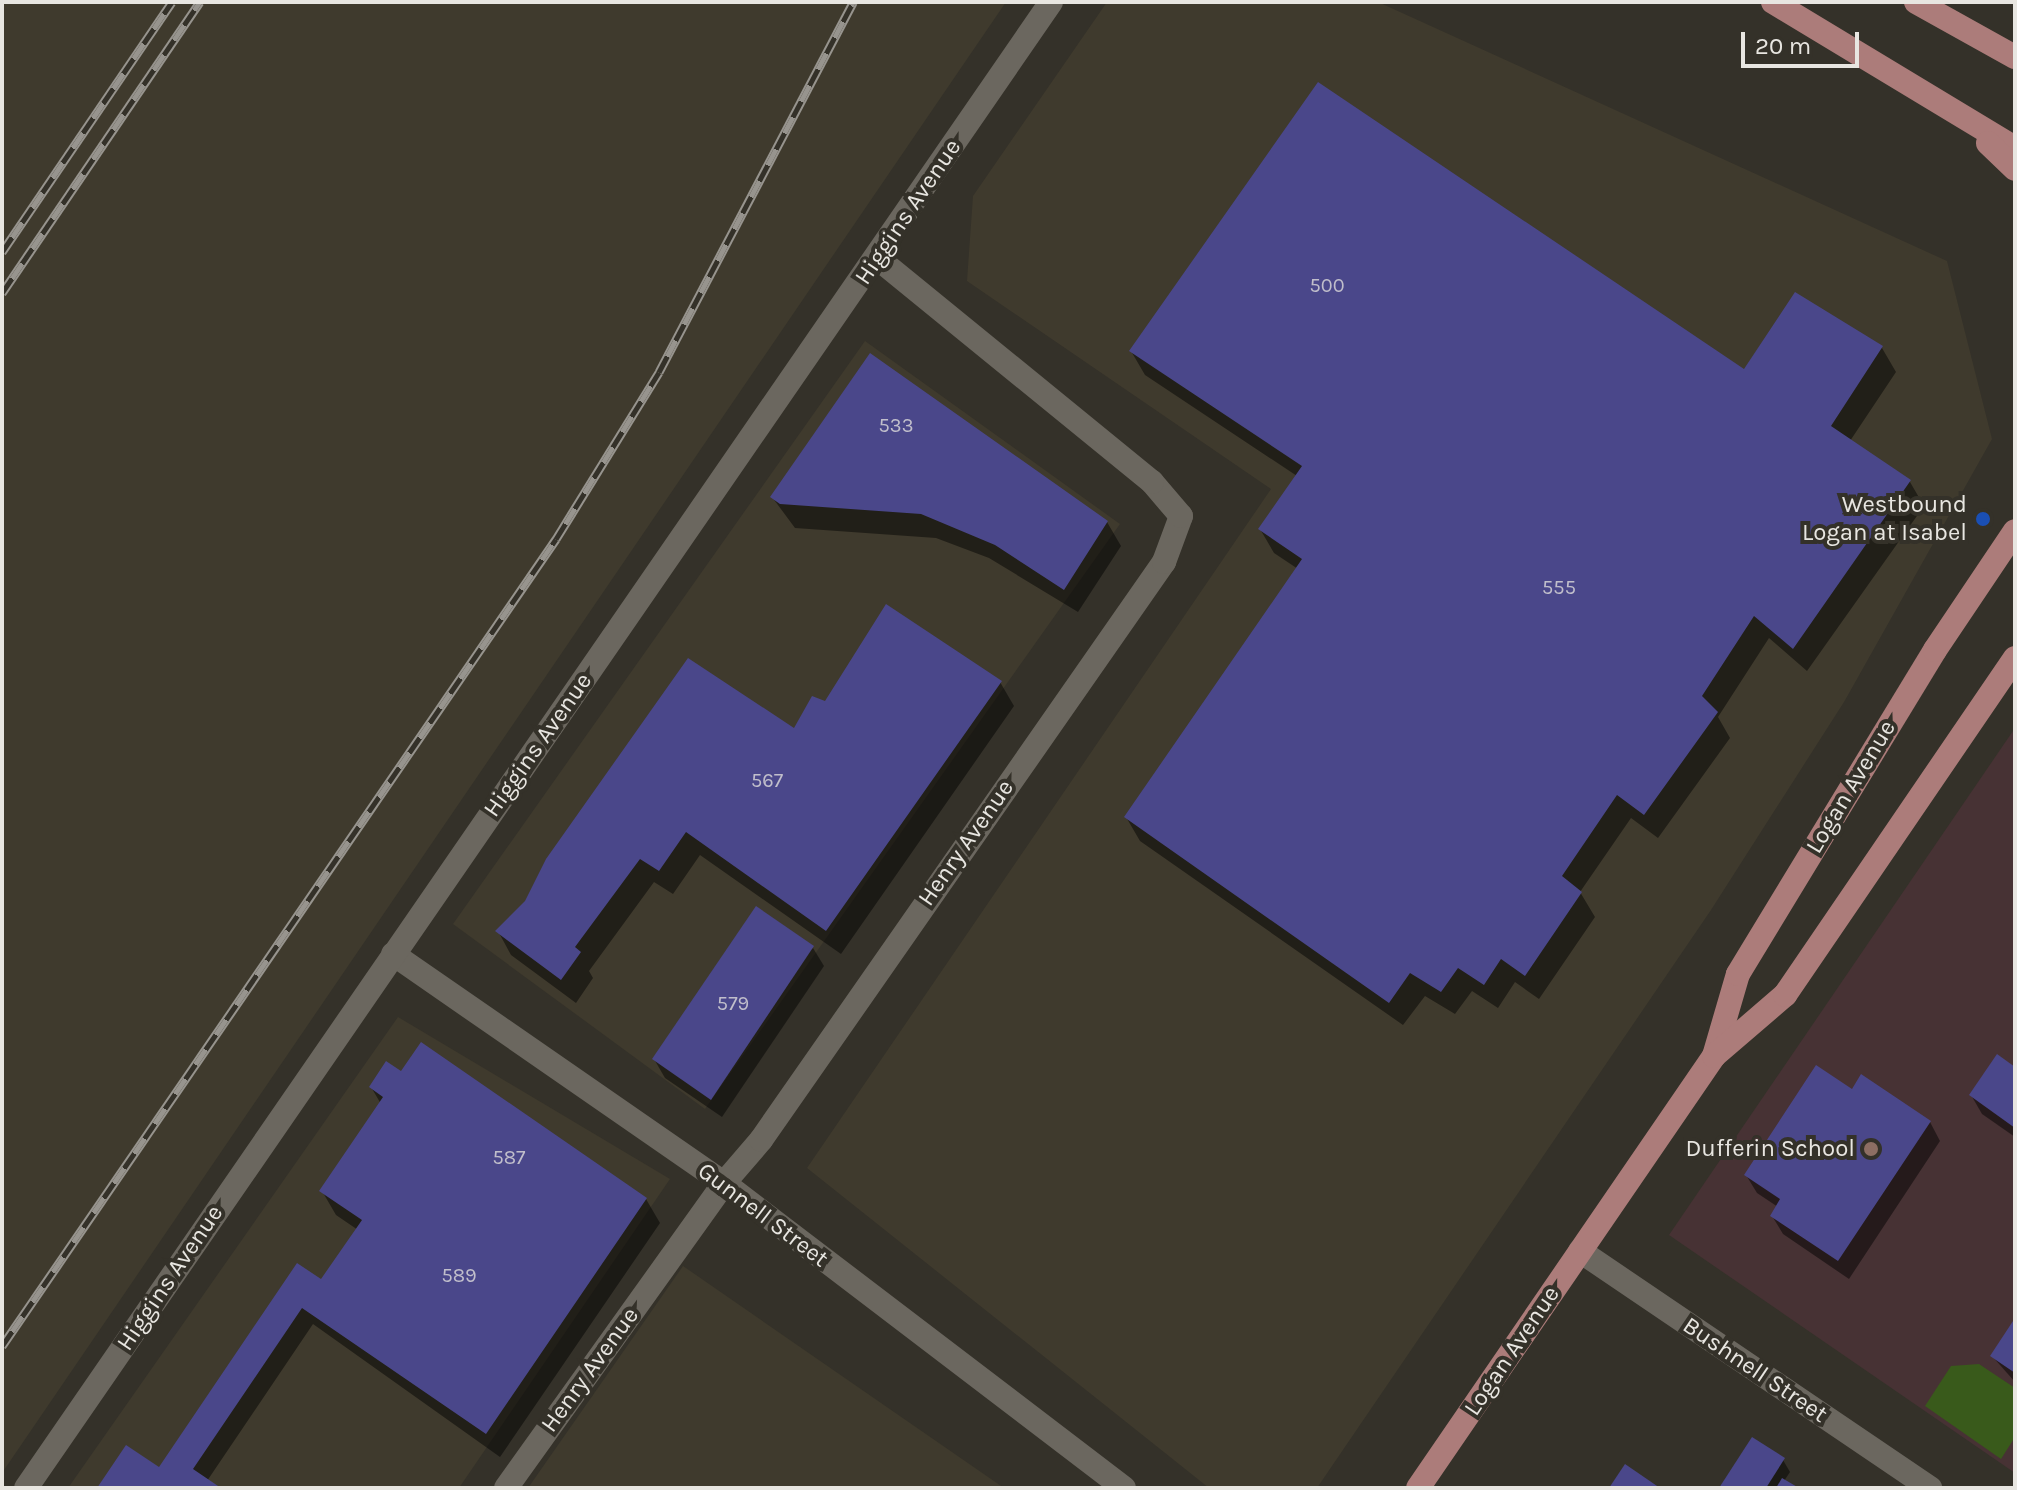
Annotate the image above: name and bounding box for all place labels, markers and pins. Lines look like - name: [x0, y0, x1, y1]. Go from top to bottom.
- place label: Westbound Logan at Isabel: [1802, 491, 1967, 547]
- marker: Westbound Logan at Isabel: [1974, 510, 1992, 528]
- place label: Dufferin School: [1686, 1135, 1855, 1163]
- marker: Dufferin School: [1862, 1140, 1880, 1158]

